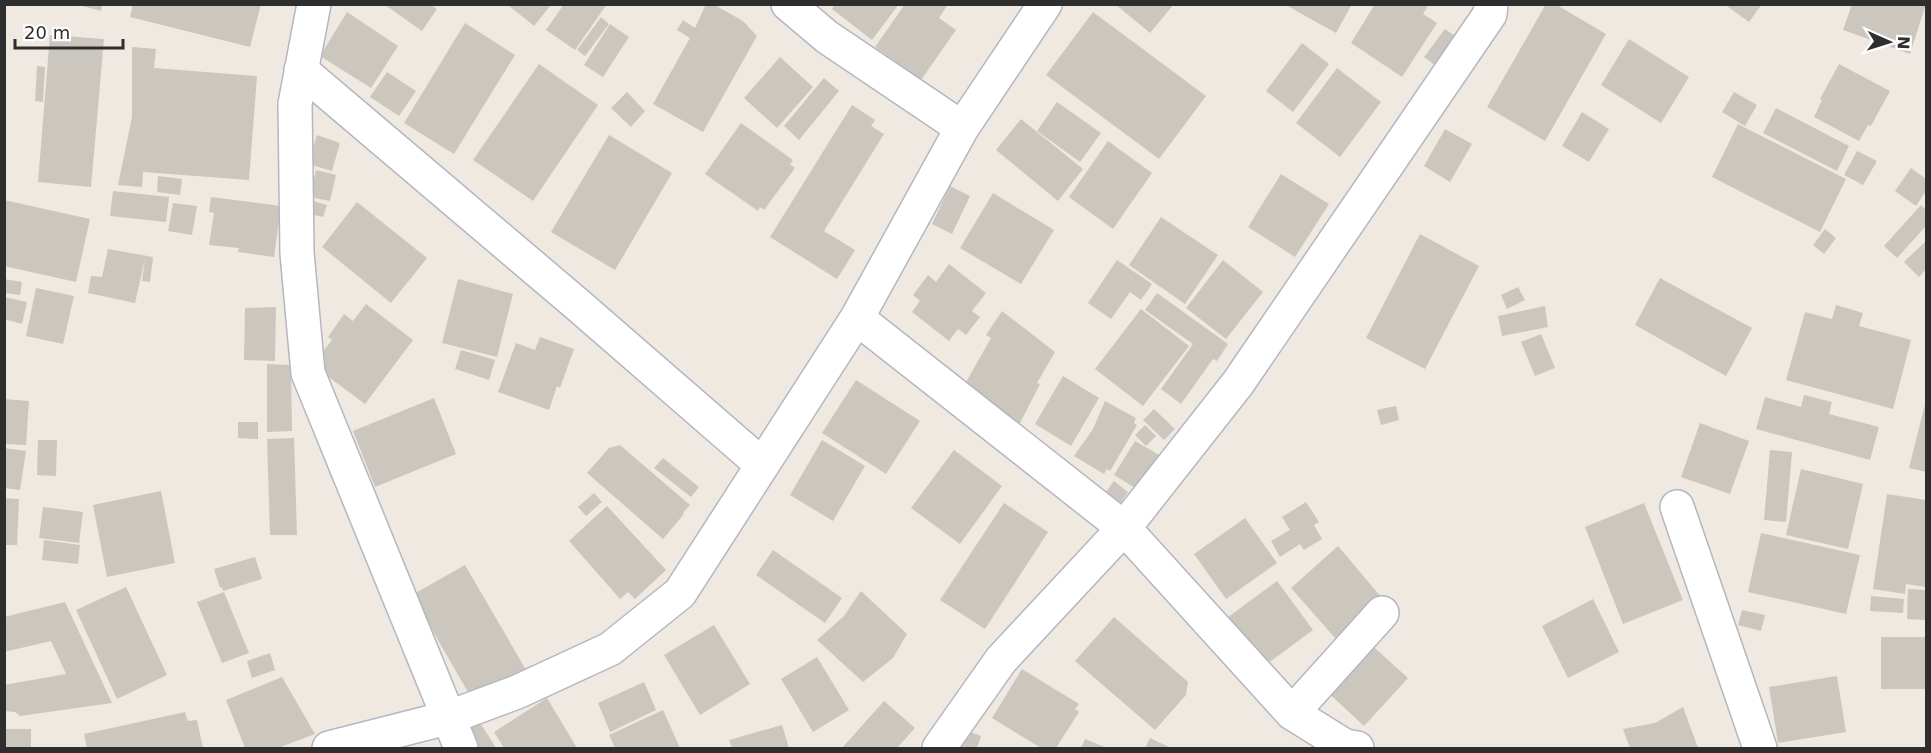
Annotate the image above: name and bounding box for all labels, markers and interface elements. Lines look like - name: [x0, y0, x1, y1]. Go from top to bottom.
- scale bar: [15, 12, 123, 50]
- north arrow: [1859, 12, 1919, 72]
- text: 20 m: [24, 22, 70, 43]
- text: N: [1894, 36, 1913, 50]

